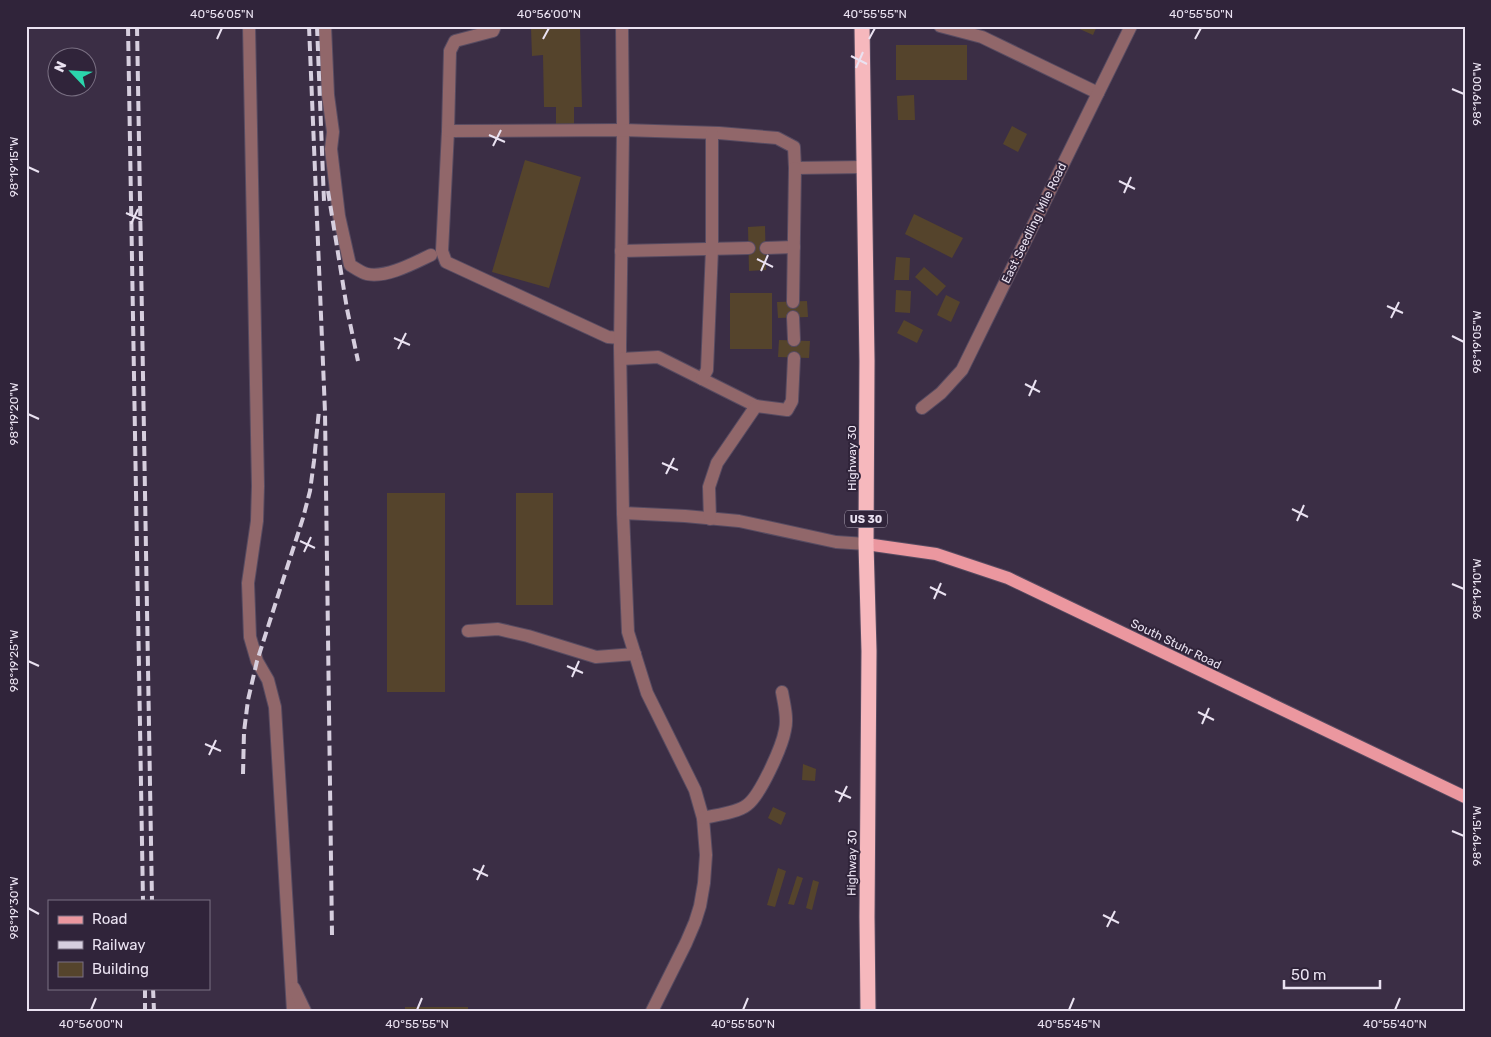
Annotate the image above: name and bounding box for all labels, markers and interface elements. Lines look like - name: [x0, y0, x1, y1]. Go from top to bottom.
- text: 40°56'05"N: [190, 7, 254, 21]
- text: 40°56'00"N: [517, 7, 581, 21]
- text: 40°55'55"N: [843, 7, 907, 21]
- text: 40°55'50"N: [1169, 7, 1233, 21]
- north arrow: [48, 48, 98, 98]
- text: N: [51, 59, 71, 75]
- text: 98°19'00"W: [1470, 62, 1484, 126]
- text: 98°19'15"W: [7, 136, 21, 197]
- street label: East Seedling Mile Road: [999, 160, 1069, 286]
- text: 98°19'05"W: [1470, 310, 1484, 374]
- text: 98°19'20"W: [7, 382, 21, 446]
- street label: Highway 30: [845, 425, 859, 491]
- road number: US 30: [845, 510, 887, 528]
- text: 98°19'10"W: [1470, 558, 1484, 620]
- street label: South Stuhr Road: [1128, 616, 1224, 672]
- text: 98°19'25"W: [7, 629, 21, 692]
- text: 98°19'15"W: [1470, 805, 1484, 866]
- street label: Highway 30: [844, 830, 860, 896]
- text: 98°19'30"W: [7, 876, 21, 940]
- legend: [48, 900, 210, 990]
- text: Road: [92, 910, 128, 928]
- text: Railway: [92, 936, 146, 954]
- scale bar: [1284, 957, 1380, 989]
- text: Building: [92, 960, 149, 978]
- text: 50 m: [1291, 966, 1326, 984]
- text: 40°56'00"N: [59, 1017, 123, 1031]
- text: 40°55'55"N: [385, 1017, 449, 1031]
- text: 40°55'50"N: [711, 1017, 775, 1031]
- text: 40°55'45"N: [1037, 1017, 1101, 1031]
- text: 40°55'40"N: [1363, 1017, 1427, 1031]

